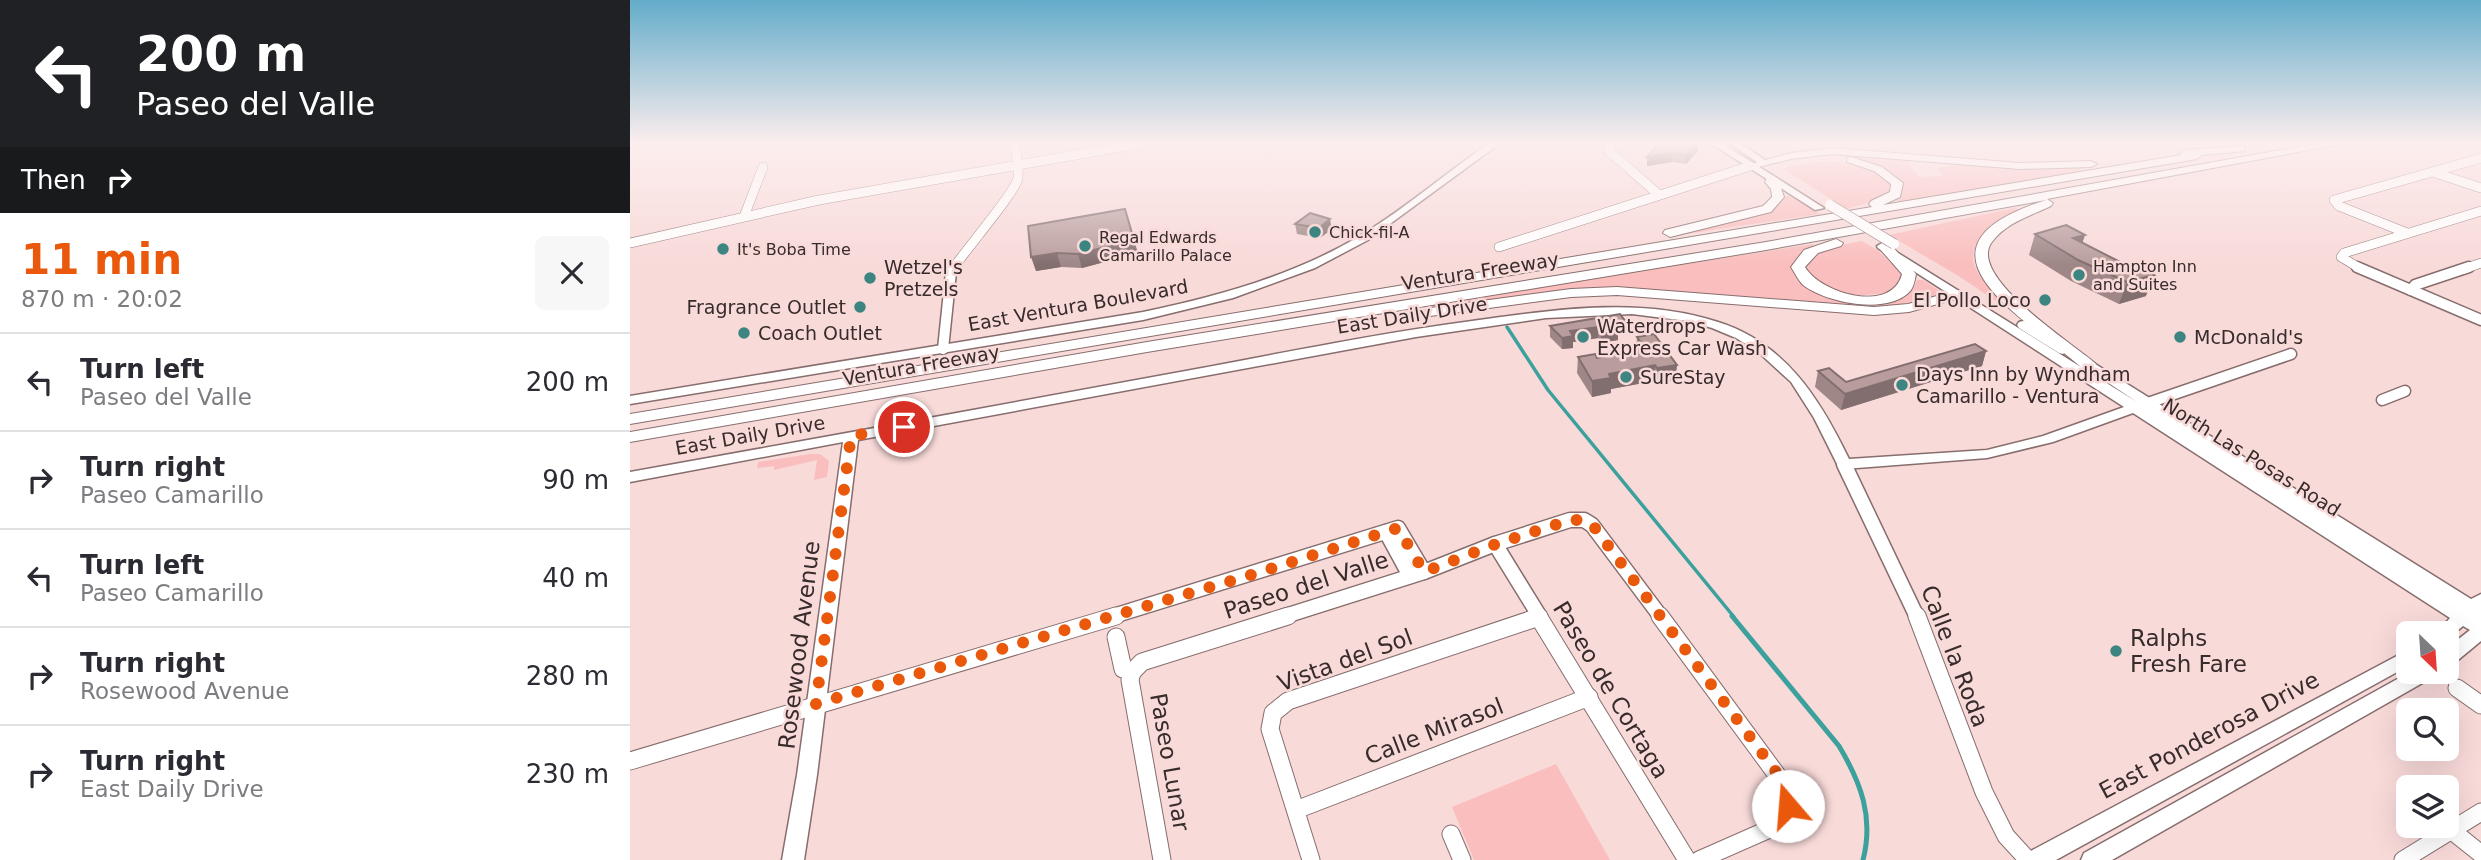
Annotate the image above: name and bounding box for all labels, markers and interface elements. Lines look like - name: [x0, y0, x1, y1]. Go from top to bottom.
- text: 200 m: [136, 26, 306, 83]
- icon: left: [21, 28, 112, 119]
- text: Paseo del Valle: [136, 85, 375, 123]
- icon: right: [100, 161, 138, 199]
- text: Then: [21, 165, 86, 195]
- place label: Chick-fil-A: [1329, 223, 1410, 242]
- marker: Chick-fil-A: [1307, 224, 1323, 240]
- place label: Regal Edwards Camarillo Palace: [1099, 228, 1232, 265]
- text: 11 min: [21, 235, 182, 284]
- button: close: [535, 236, 609, 310]
- marker: Regal Edwards Camarillo Palace: [1077, 238, 1093, 254]
- place label: It's Boba Time: [737, 240, 851, 259]
- marker: It's Boba Time: [715, 241, 731, 257]
- street label: Ventura Freeway: [1400, 248, 1560, 294]
- place label: Wetzel's Pretzels: [884, 256, 963, 300]
- place label: Hampton Inn and Suites: [2093, 257, 2197, 294]
- marker: Hampton Inn and Suites: [2071, 267, 2087, 283]
- marker: Wetzel's Pretzels: [862, 270, 878, 286]
- street label: East Ventura Boulevard: [966, 275, 1190, 335]
- text: 870 m · 20:02: [21, 286, 183, 312]
- place label: El Pollo Loco: [1913, 289, 2031, 311]
- street label: East Daily Drive: [1335, 292, 1489, 338]
- marker: El Pollo Loco: [2037, 292, 2053, 308]
- place label: Fragrance Outlet: [686, 296, 846, 318]
- marker: Fragrance Outlet: [852, 299, 868, 315]
- place label: Waterdrops Express Car Wash: [1597, 315, 1767, 359]
- place label: Coach Outlet: [758, 322, 882, 344]
- marker: Coach Outlet: [736, 325, 752, 341]
- place label: McDonald's: [2194, 326, 2303, 348]
- marker: Waterdrops Express Car Wash: [1575, 329, 1591, 345]
- marker: McDonald's: [2172, 329, 2188, 345]
- street label: Ventura Freeway: [841, 340, 1001, 390]
- text: Turn left: [80, 354, 204, 384]
- icon: left: [21, 363, 59, 401]
- place label: Days Inn by Wyndham Camarillo - Ventura: [1916, 363, 2131, 407]
- place label: SureStay: [1640, 366, 1726, 388]
- text: 200 m: [526, 367, 609, 397]
- marker: SureStay: [1618, 369, 1634, 385]
- marker: Days Inn by Wyndham Camarillo - Ventura: [1894, 377, 1910, 393]
- text: Paseo del Valle: [80, 384, 252, 410]
- street label: North Las Posas Road: [2159, 393, 2345, 521]
- pin: [874, 397, 934, 457]
- icon: arrive: [885, 408, 923, 446]
- street label: East Daily Drive: [673, 411, 827, 459]
- text: Turn right: [80, 452, 225, 482]
- icon: right: [21, 461, 59, 499]
- text: 90 m: [542, 465, 609, 495]
- text: Paseo Camarillo: [80, 482, 264, 508]
- street label: Rosewood Avenue: [773, 539, 825, 751]
- street label: Paseo del Valle: [1220, 546, 1392, 624]
- text: Turn left: [80, 550, 204, 580]
- icon: left: [21, 559, 59, 597]
- text: 40 m: [542, 563, 609, 593]
- text: Paseo Camarillo: [80, 580, 264, 606]
- street label: Calle la Roda: [1916, 581, 1994, 731]
- street label: Paseo de Cortaga: [1548, 597, 1674, 783]
- north arrow: [2396, 621, 2459, 684]
- map controls: [2396, 621, 2459, 838]
- street label: Vista del Sol: [1274, 624, 1416, 696]
- place label: Ralphs Fresh Fare: [2130, 625, 2247, 677]
- marker: Ralphs Fresh Fare: [2108, 643, 2124, 659]
- text: Turn right: [80, 648, 225, 678]
- icon: right: [21, 657, 59, 695]
- text: 280 m: [526, 661, 609, 691]
- street label: East Ponderosa Drive: [2095, 666, 2323, 804]
- text: Rosewood Avenue: [80, 678, 289, 704]
- street label: Paseo Lunar: [1145, 691, 1195, 834]
- street label: Calle Mirasol: [1361, 693, 1507, 769]
- button: search: [2396, 698, 2459, 761]
- text: Turn right: [80, 746, 225, 776]
- icon: right: [21, 755, 59, 793]
- text: 230 m: [526, 759, 609, 789]
- position arrow: [1751, 769, 1825, 843]
- button: layers: [2396, 775, 2459, 838]
- text: East Daily Drive: [80, 776, 264, 802]

